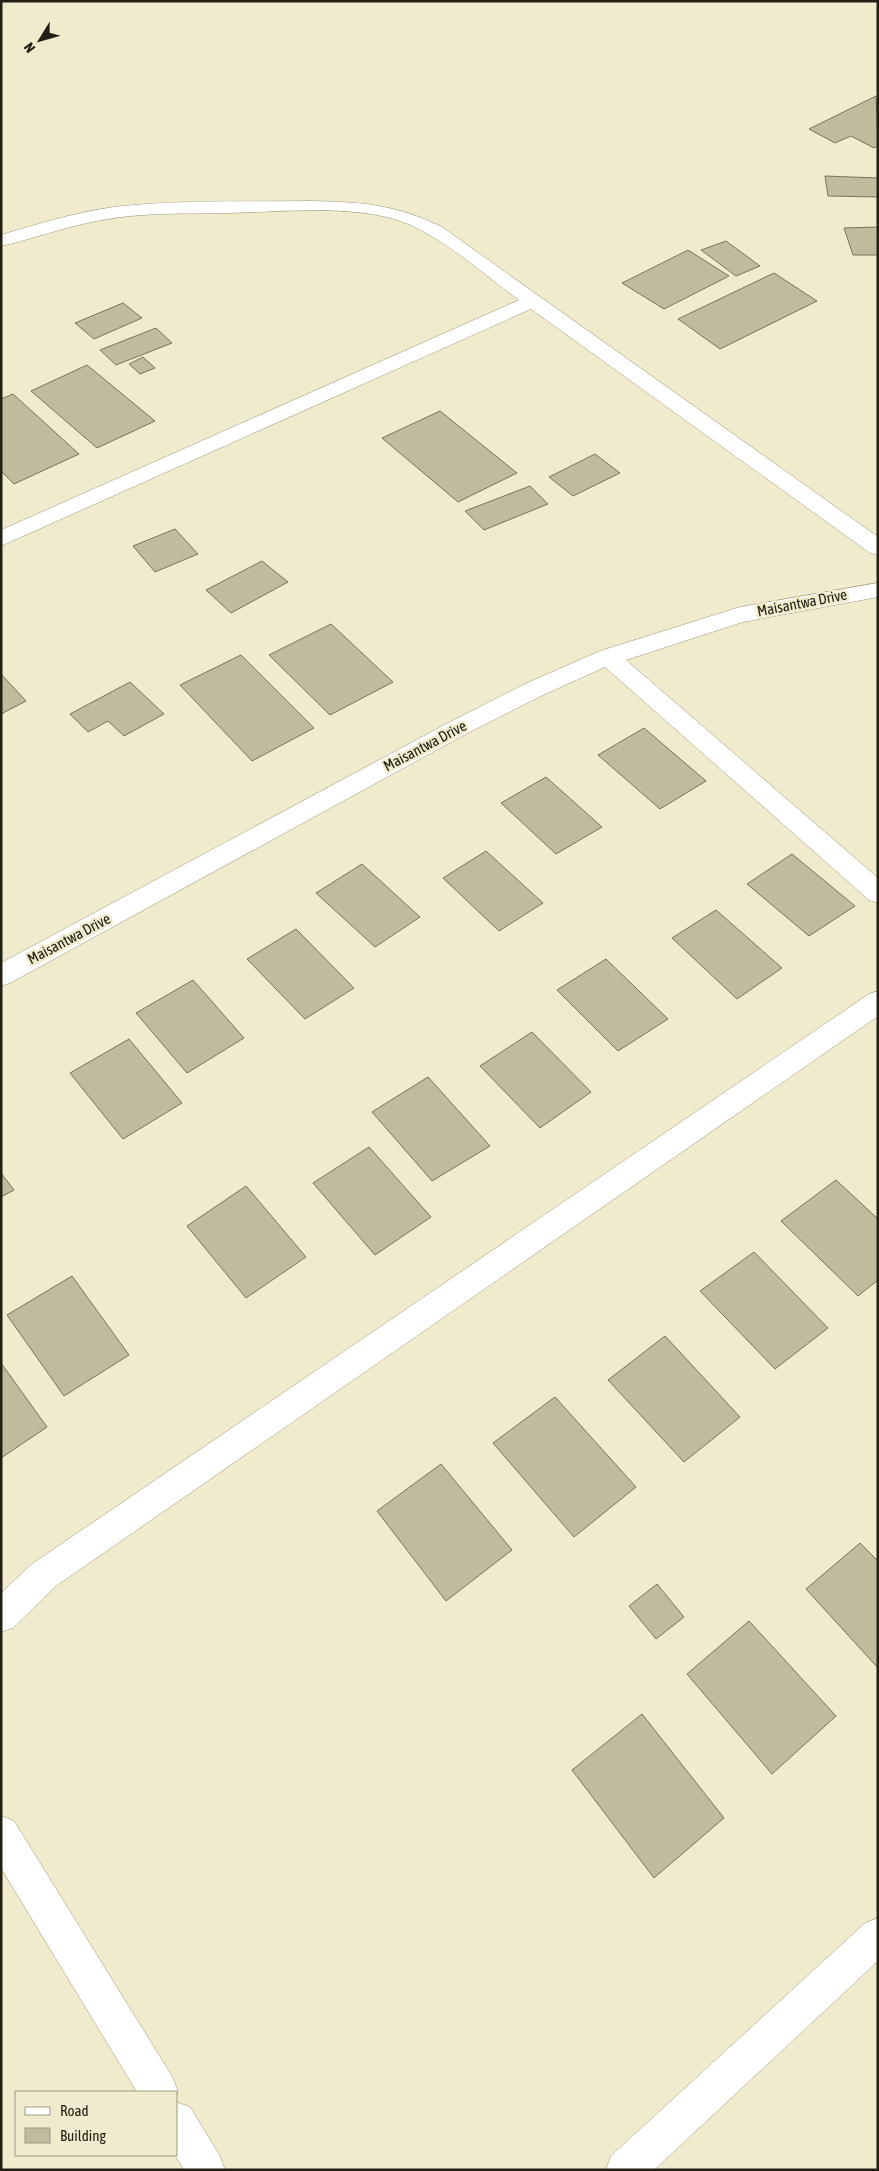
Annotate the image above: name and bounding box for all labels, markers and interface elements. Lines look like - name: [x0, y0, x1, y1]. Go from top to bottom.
- north arrow: [15, 15, 65, 65]
- text: N: [21, 40, 38, 56]
- street label: Maisantwa Drive: [755, 585, 849, 620]
- street label: Maisantwa Drive: [380, 717, 469, 774]
- street label: Maisantwa Drive: [24, 910, 113, 967]
- legend: [15, 2091, 178, 2156]
- text: Road: [60, 2102, 89, 2119]
- text: Building: [60, 2127, 106, 2144]

